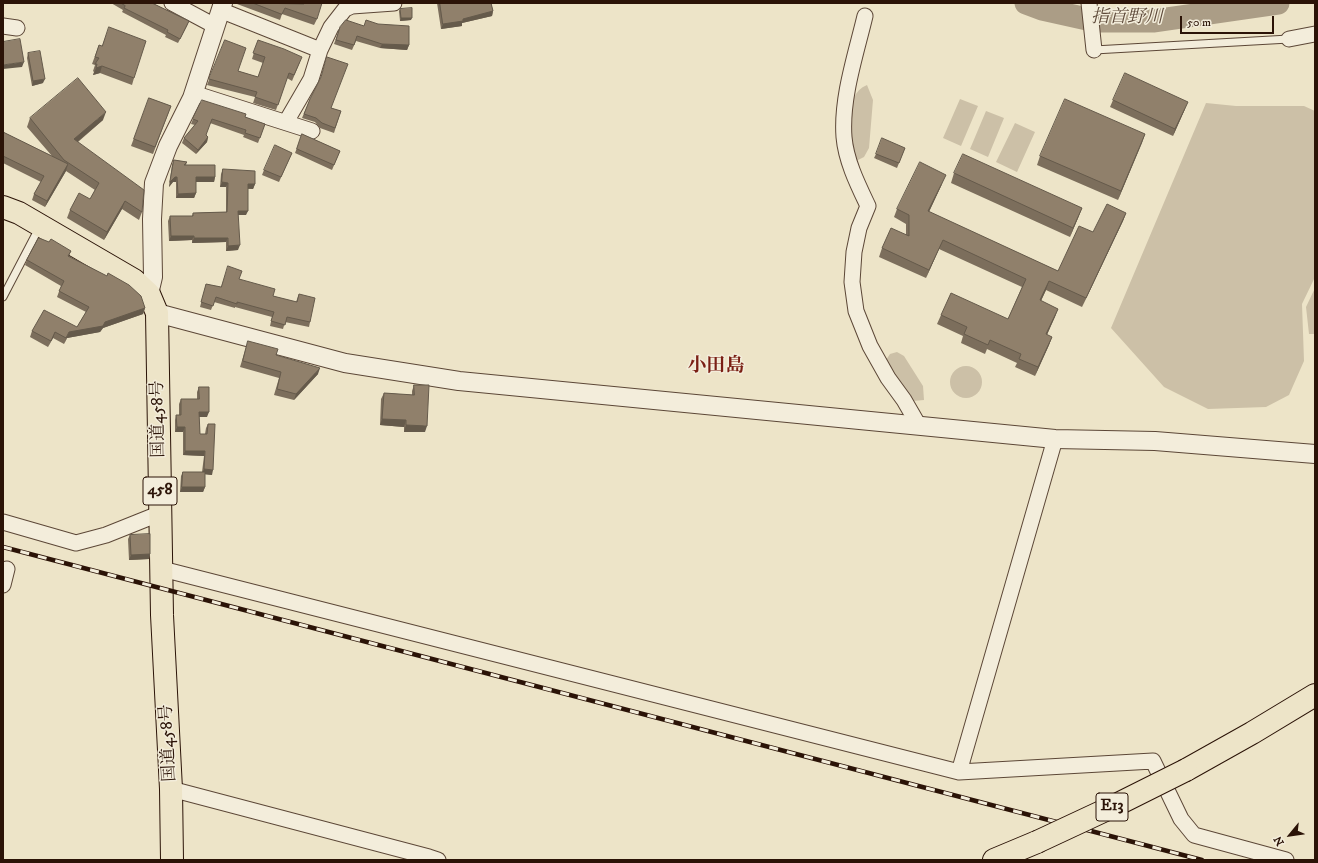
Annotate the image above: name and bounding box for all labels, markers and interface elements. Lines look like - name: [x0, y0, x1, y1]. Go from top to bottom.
- water label: 指首野川: [1091, 7, 1163, 29]
- scale bar: [1182, 8, 1276, 34]
- text: 50 m: [1187, 15, 1211, 30]
- district label: 小田島: [688, 356, 744, 378]
- street label: 国道458号: [148, 380, 170, 458]
- road number: 458: [143, 477, 177, 505]
- street label: 国道458号: [157, 704, 181, 782]
- road number: E13: [1096, 793, 1128, 821]
- north arrow: [1270, 815, 1310, 855]
- text: N: [1271, 833, 1288, 848]

